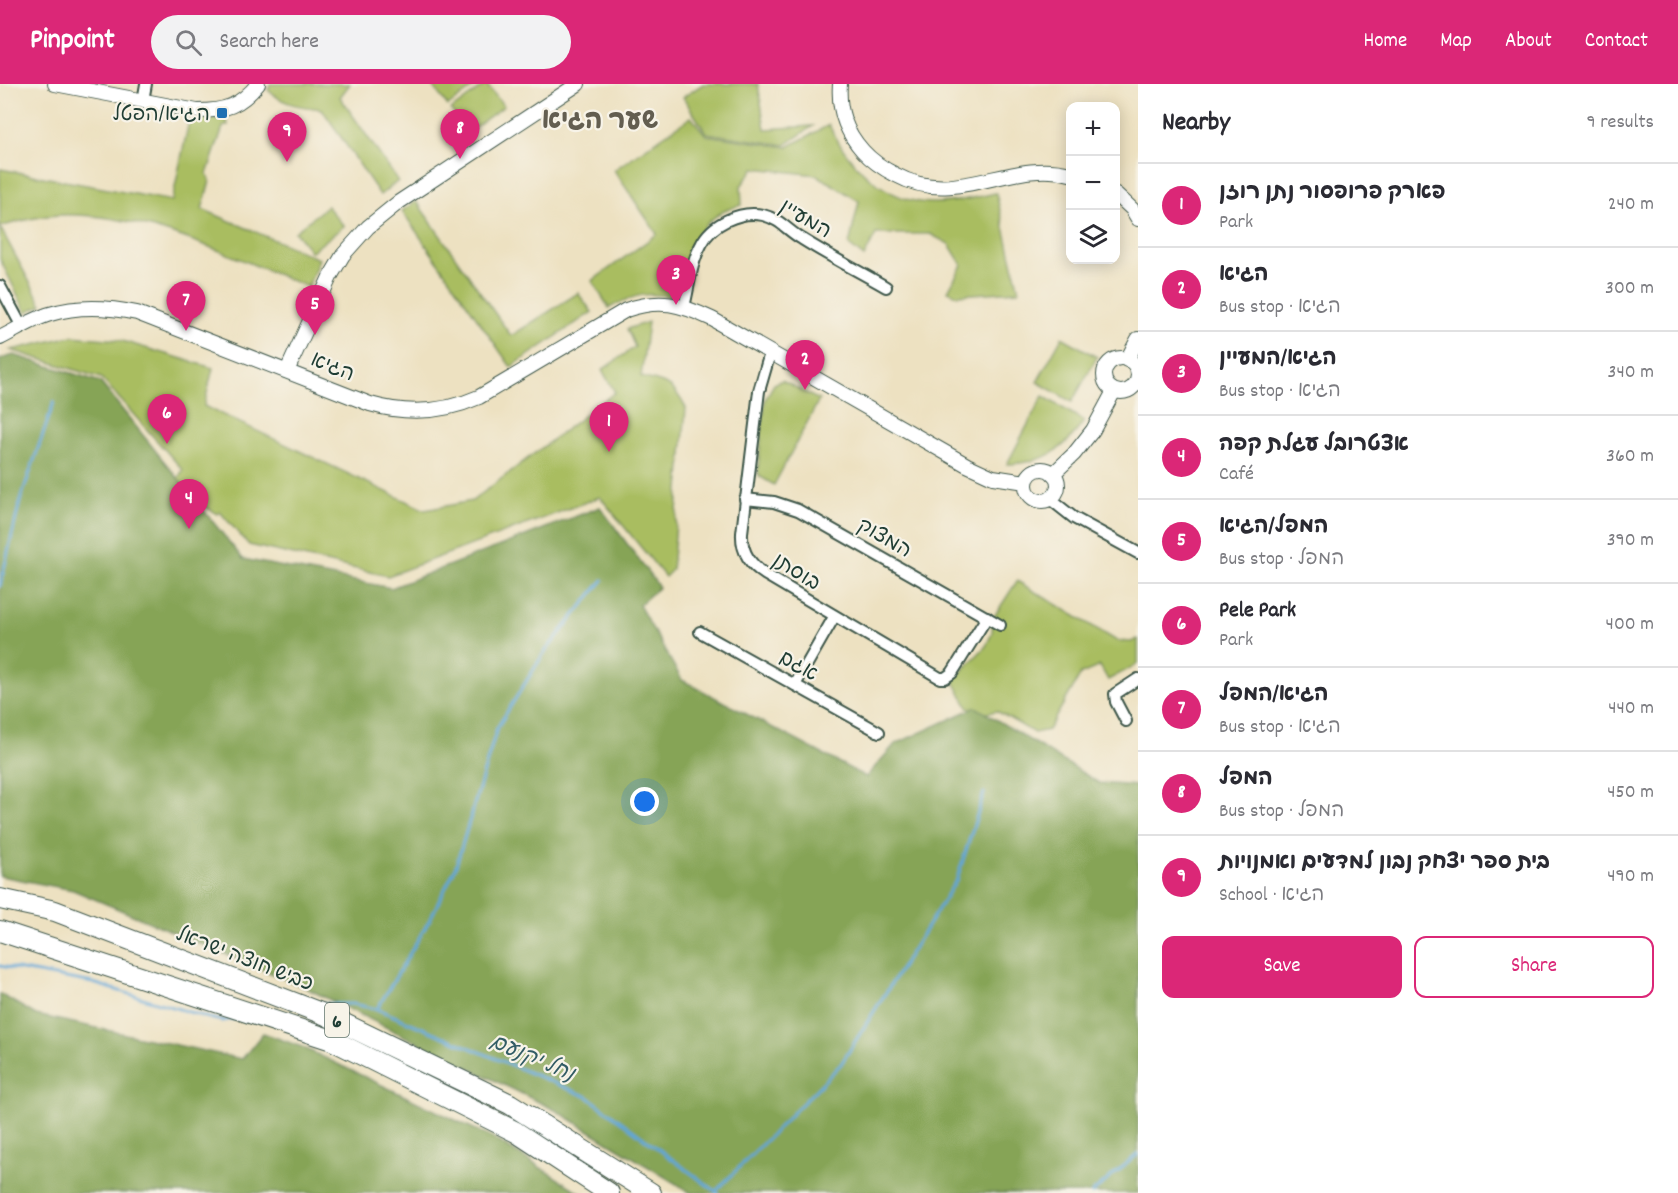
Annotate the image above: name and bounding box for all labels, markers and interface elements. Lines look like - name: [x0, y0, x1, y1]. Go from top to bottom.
- search box: [151, 15, 571, 69]
- text: Pinpoint: [30, 22, 115, 62]
- icon: search: [172, 26, 205, 59]
- text: Search here: [220, 27, 319, 58]
- text: Home: [1363, 27, 1407, 57]
- text: Map: [1440, 27, 1472, 57]
- text: About: [1505, 27, 1552, 57]
- text: Contact: [1585, 27, 1648, 57]
- place label: הגיא/הפטל: [112, 101, 210, 131]
- map controls: [1066, 102, 1120, 264]
- button: +: [1066, 102, 1120, 156]
- district label: שער הגיא: [542, 103, 658, 142]
- text: Nearby: [1162, 105, 1230, 142]
- marker: הגיא/הפטל: [215, 106, 229, 120]
- text: 9 results: [1586, 109, 1654, 137]
- pin: 8: [440, 110, 480, 159]
- pin: 9: [268, 112, 306, 162]
- button: −: [1066, 156, 1120, 210]
- text: פארק פרופסור נתן רוזן: [1219, 178, 1446, 209]
- text: 1: [1179, 191, 1184, 219]
- text: 240 m: [1608, 191, 1654, 219]
- street label: המעיין: [773, 193, 836, 248]
- text: Park: [1219, 209, 1253, 237]
- button: layers: [1066, 210, 1120, 264]
- pin: 3: [656, 256, 696, 305]
- text: הגיא: [1219, 260, 1269, 291]
- text: 2: [1177, 275, 1186, 303]
- text: 300 m: [1605, 275, 1654, 303]
- pin: 7: [166, 282, 206, 331]
- pin: 5: [296, 286, 334, 335]
- text: Bus stop · הגיא: [1219, 294, 1341, 322]
- pin: 2: [786, 340, 824, 390]
- text: הגיא/המעיין: [1219, 344, 1337, 375]
- street label: הגיא: [305, 346, 358, 391]
- text: 3: [1177, 359, 1186, 387]
- text: 340 m: [1608, 359, 1654, 387]
- text: Bus stop · הגיא: [1219, 378, 1341, 406]
- pin: 6: [148, 394, 186, 444]
- pin: 1: [590, 402, 628, 452]
- text: אצטרובל עגלת קפה: [1219, 430, 1409, 461]
- text: 4: [1177, 443, 1186, 471]
- text: 360 m: [1606, 443, 1654, 471]
- text: Café: [1219, 461, 1254, 489]
- pin: 4: [170, 480, 208, 529]
- street label: המצוק: [851, 512, 916, 567]
- text: המפל/הגיא: [1219, 512, 1328, 543]
- text: 5: [1177, 527, 1186, 555]
- text: 390 m: [1607, 527, 1654, 555]
- text: Bus stop · המפל: [1219, 546, 1344, 574]
- street label: בוסתן: [765, 547, 825, 600]
- text: Pele Park: [1219, 596, 1296, 627]
- text: 6: [1177, 611, 1186, 639]
- text: 400 m: [1606, 611, 1654, 639]
- text: Park: [1219, 627, 1253, 655]
- street label: אגם: [773, 645, 822, 691]
- text: הגיא/המפל: [1219, 680, 1328, 711]
- text: 7: [1178, 695, 1185, 723]
- text: 440 m: [1608, 695, 1654, 723]
- text: Bus stop · הגיא: [1219, 714, 1341, 742]
- text: המפל: [1219, 764, 1273, 795]
- text: 8: [1177, 779, 1186, 807]
- text: 450 m: [1607, 779, 1654, 807]
- your location: [630, 787, 659, 816]
- text: Bus stop · המפל: [1219, 798, 1344, 826]
- text: בית ספר יצחק נבון למדעים ואמנויות: [1219, 848, 1550, 879]
- text: 9: [1177, 863, 1186, 891]
- text: 490 m: [1607, 863, 1654, 891]
- text: School · הגיא: [1219, 882, 1324, 910]
- street label: כביש חוצה ישראל: [171, 921, 317, 1001]
- button: Save: [1162, 936, 1402, 998]
- button: Share: [1414, 936, 1654, 998]
- road number: 6: [325, 1003, 349, 1037]
- water label: נחל יקנעם: [485, 1028, 580, 1091]

